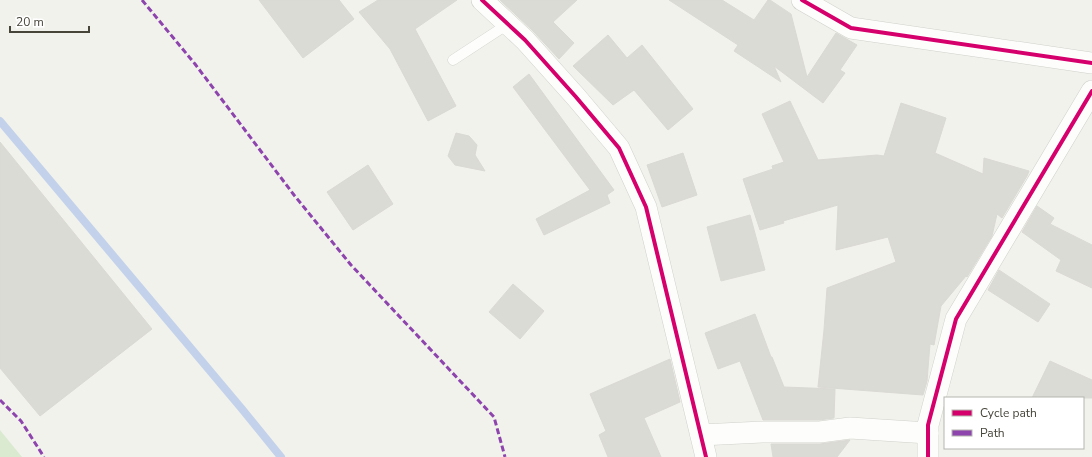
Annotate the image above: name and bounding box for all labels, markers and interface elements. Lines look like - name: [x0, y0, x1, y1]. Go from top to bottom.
- scale bar: [10, 8, 89, 34]
- text: 20 m: [16, 14, 44, 30]
- legend: [944, 397, 1084, 449]
- text: Cycle path: [980, 405, 1037, 421]
- text: Path: [980, 425, 1005, 441]

